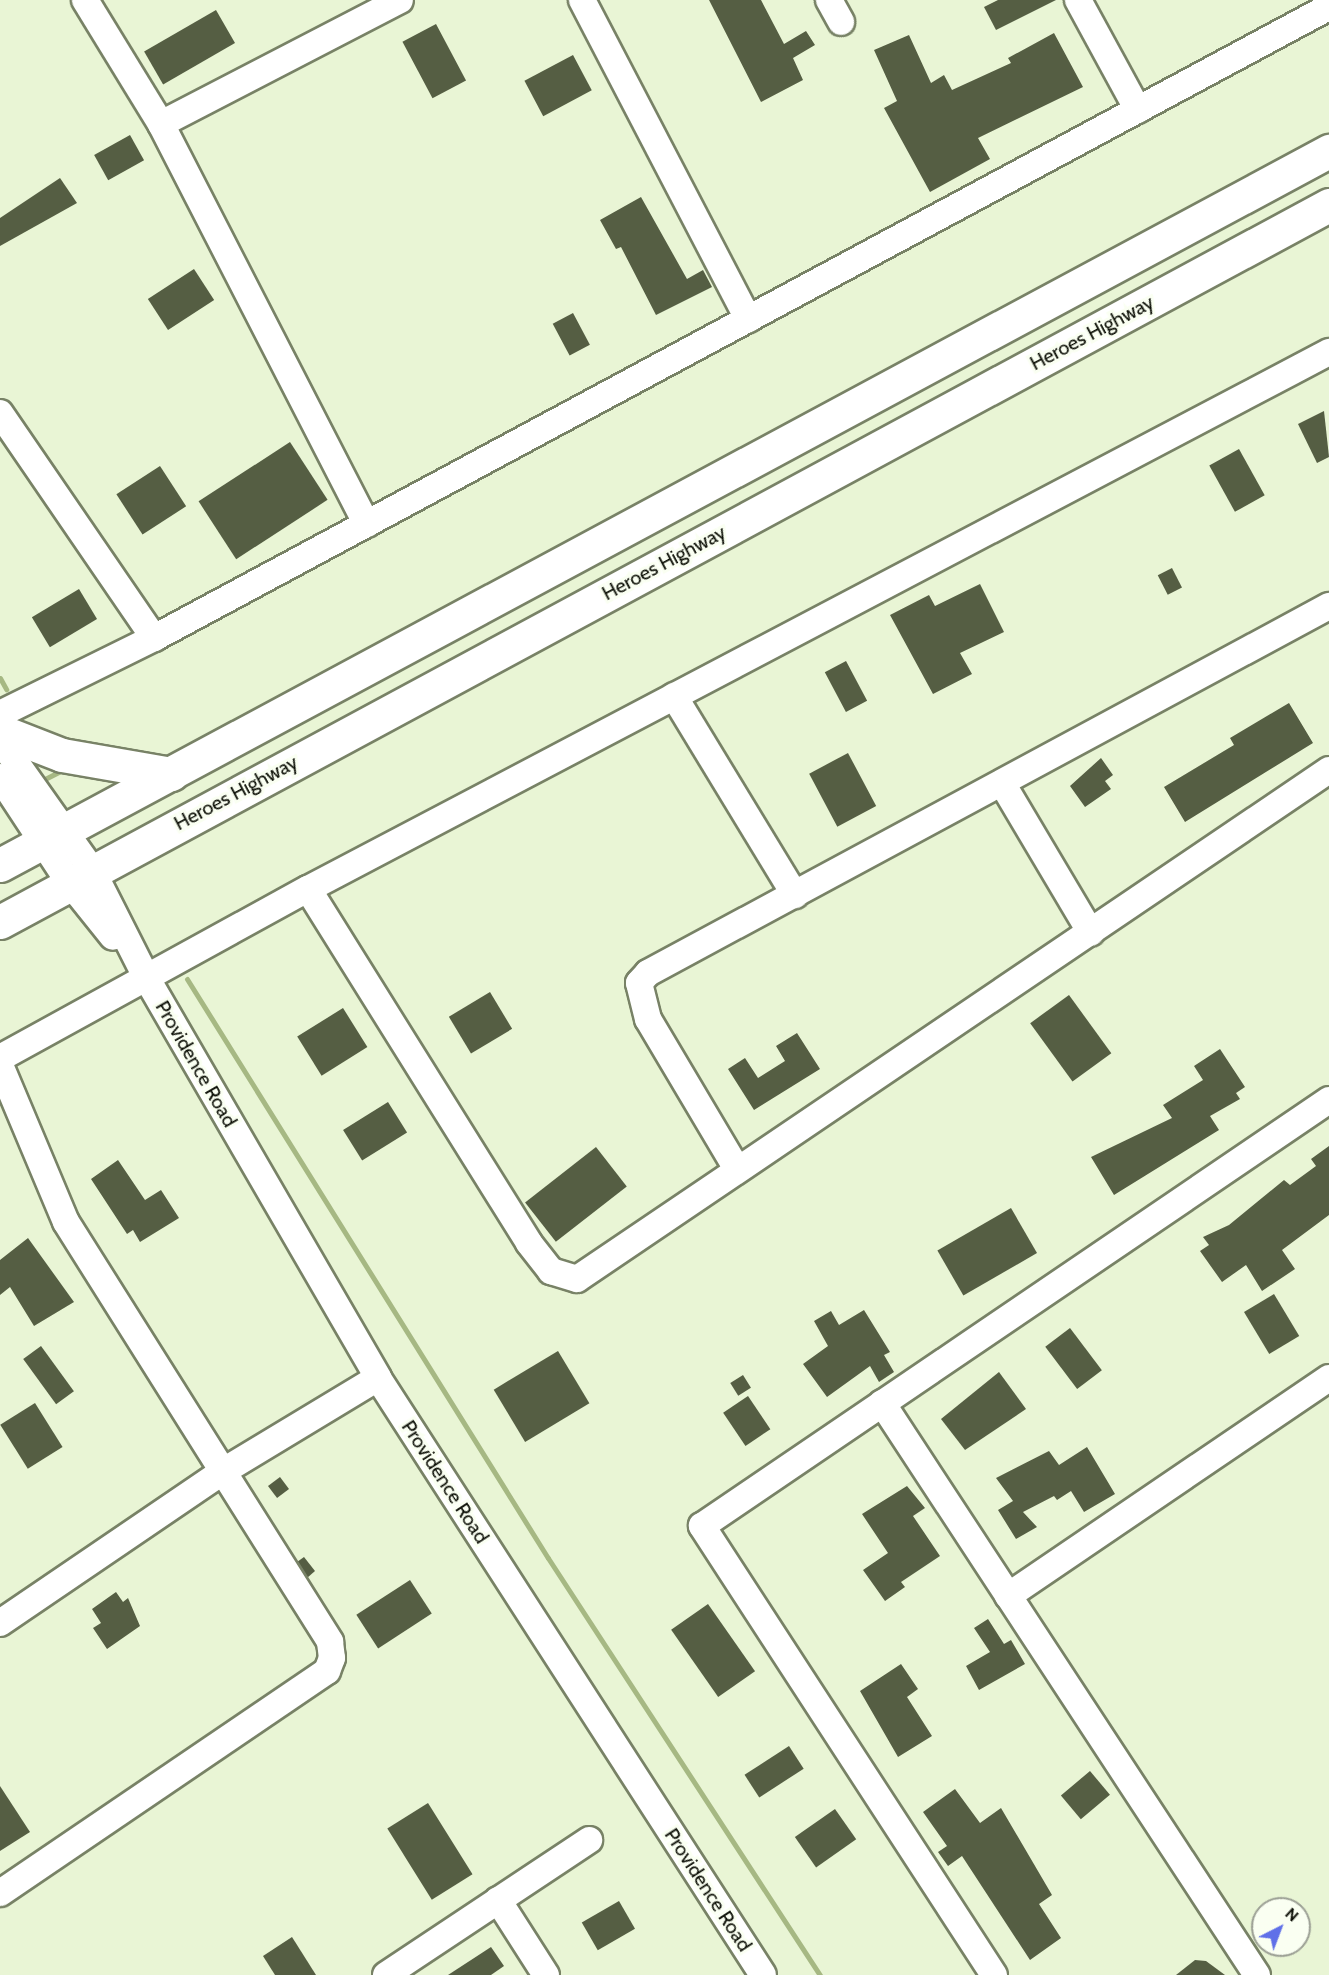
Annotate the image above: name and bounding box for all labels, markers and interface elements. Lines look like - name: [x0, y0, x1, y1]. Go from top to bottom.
- street label: Heroes Highway: [1026, 290, 1158, 376]
- street label: Heroes Highway: [598, 520, 730, 606]
- street label: Heroes Highway: [170, 750, 302, 836]
- street label: Providence Road: [150, 997, 242, 1131]
- street label: Providence Road: [396, 1416, 494, 1548]
- street label: Providence Road: [659, 1824, 757, 1956]
- north arrow: [1251, 1897, 1311, 1957]
- text: N: [1281, 1904, 1303, 1926]

